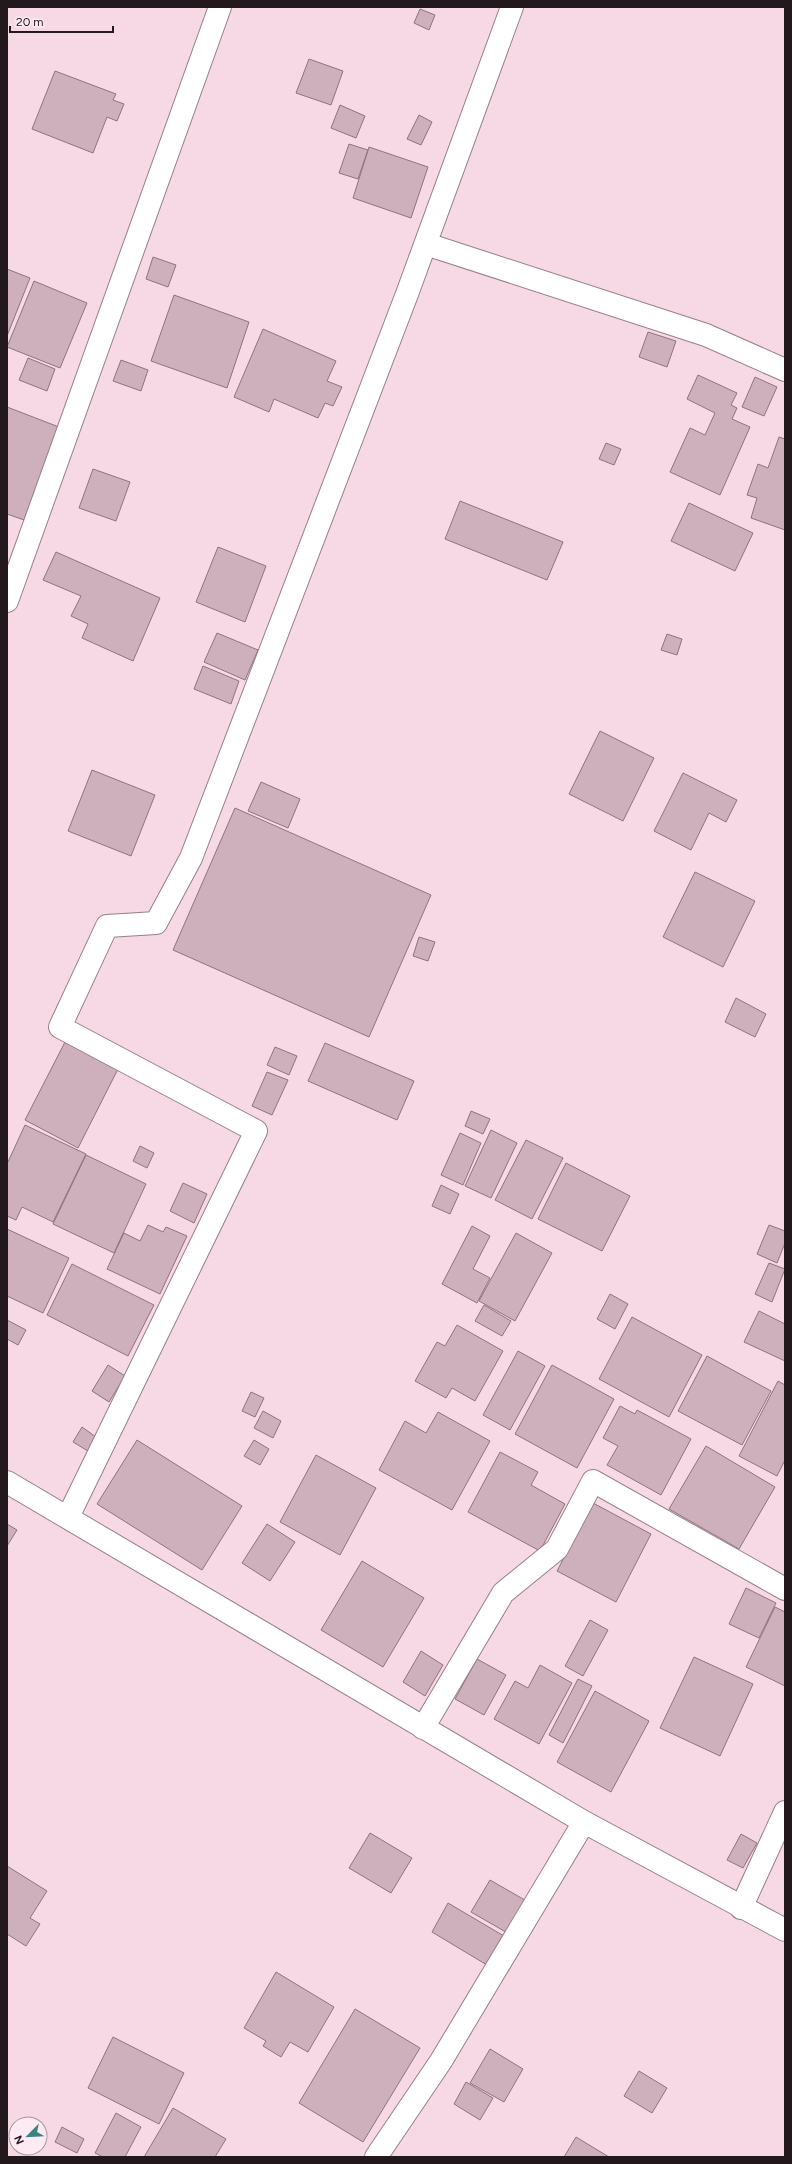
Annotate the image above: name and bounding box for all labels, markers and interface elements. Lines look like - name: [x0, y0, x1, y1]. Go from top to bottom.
- scale bar: [10, 8, 113, 34]
- text: 20 m: [16, 15, 44, 29]
- north arrow: [8, 2116, 48, 2156]
- text: N: [12, 2133, 27, 2146]

